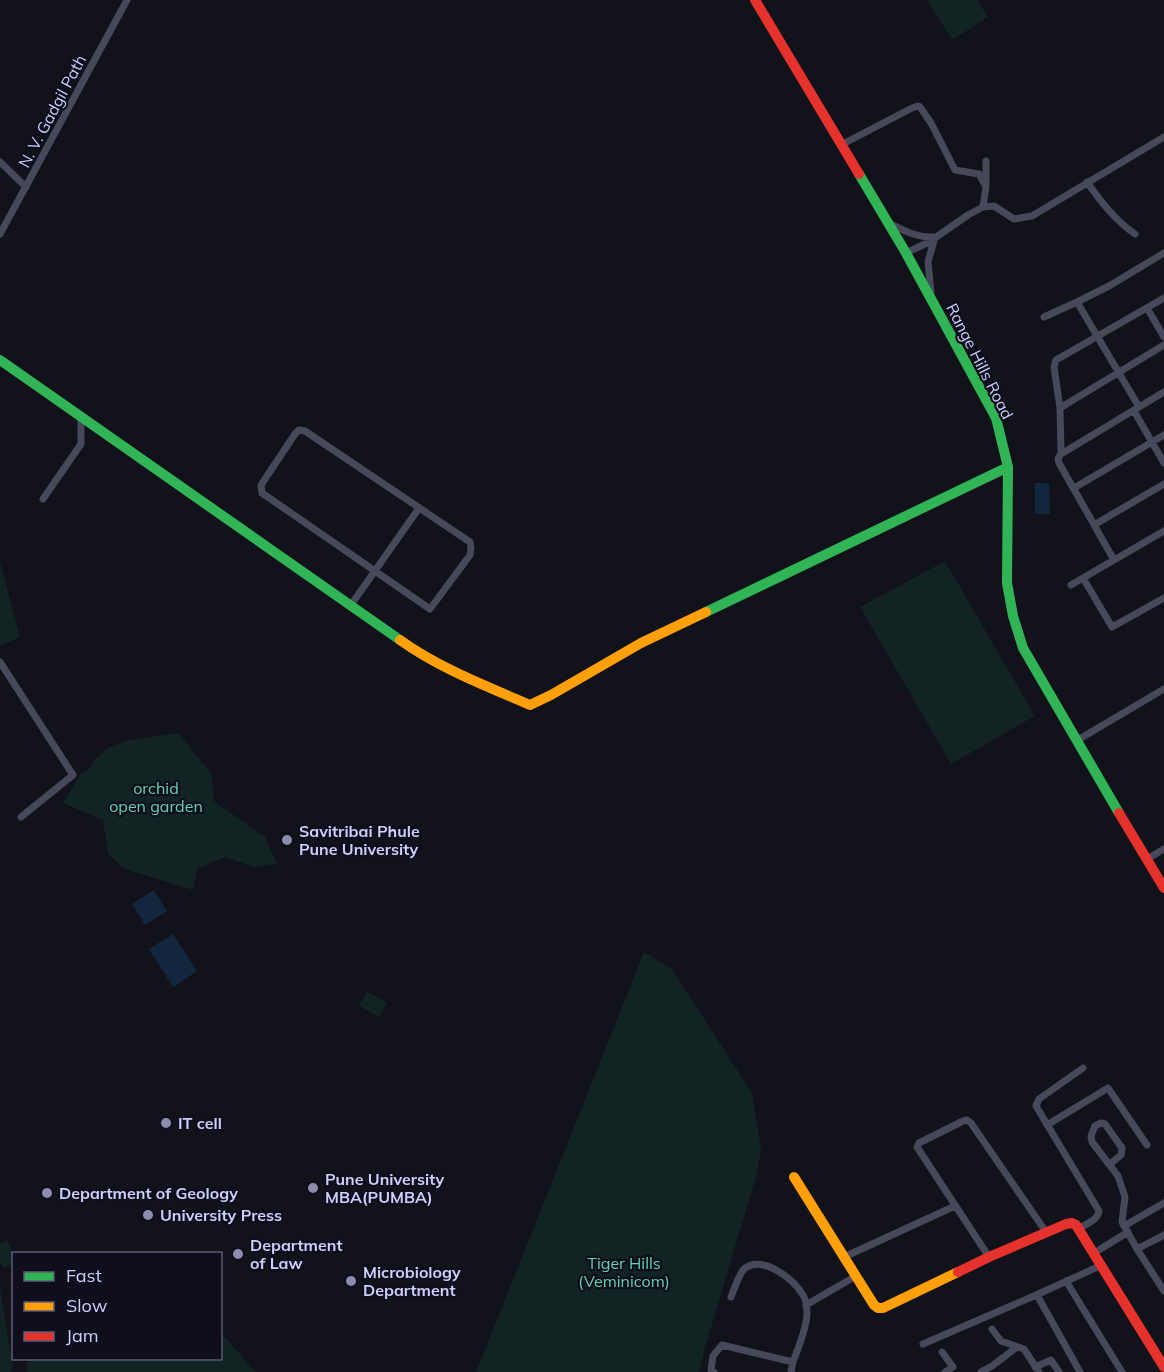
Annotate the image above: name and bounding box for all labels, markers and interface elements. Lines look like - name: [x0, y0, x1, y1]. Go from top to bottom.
- street label: N. V. Gadgil Path: [14, 51, 90, 171]
- street label: Range Hills Road: [942, 300, 1018, 422]
- park label: orchid open garden: [109, 778, 203, 816]
- place label: Savitribai Phule Pune University: [299, 821, 420, 859]
- marker: Savitribai Phule Pune University: [280, 833, 294, 847]
- place label: IT cell: [178, 1113, 222, 1133]
- marker: IT cell: [159, 1116, 173, 1130]
- place label: Pune University MBA(PUMBA): [325, 1169, 444, 1207]
- marker: Pune University MBA(PUMBA): [306, 1181, 320, 1195]
- place label: Department of Geology: [59, 1183, 238, 1203]
- marker: Department of Geology: [40, 1186, 54, 1200]
- place label: University Press: [160, 1205, 282, 1225]
- marker: University Press: [141, 1208, 155, 1222]
- place label: Department of Law: [250, 1235, 342, 1273]
- marker: Department of Law: [231, 1247, 245, 1261]
- legend: [12, 1252, 222, 1360]
- park label: Tiger Hills (Veminicom): [578, 1253, 670, 1291]
- place label: Microbiology Department: [363, 1262, 461, 1300]
- text: Fast: [66, 1264, 102, 1287]
- marker: Microbiology Department: [344, 1274, 358, 1288]
- text: Slow: [66, 1294, 108, 1317]
- text: Jam: [66, 1324, 99, 1347]

